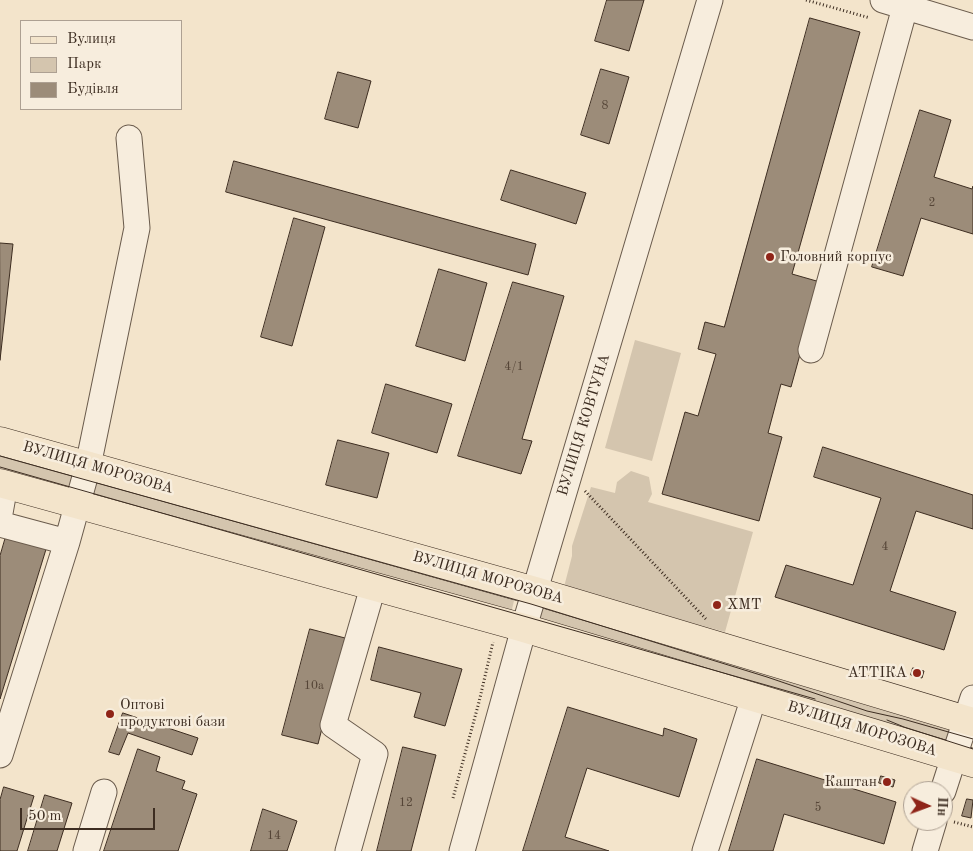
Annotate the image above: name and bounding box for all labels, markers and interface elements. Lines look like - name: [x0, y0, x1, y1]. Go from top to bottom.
- legend: [20, 20, 182, 110]
- text: Вулиця: [67, 32, 116, 47]
- text: Парк: [67, 57, 102, 72]
- text: Будівля: [67, 82, 119, 97]
- house number: 8: [602, 99, 608, 113]
- house number: 2: [929, 196, 935, 210]
- place label: Головний корпус: [780, 248, 892, 266]
- marker: Головний корпус: [764, 251, 776, 263]
- street label: ВУЛИЦЯ КОВТУНА: [554, 352, 614, 498]
- house number: 4/1: [504, 360, 524, 374]
- street label: ВУЛИЦЯ МОРОЗОВА: [21, 438, 175, 498]
- house number: 4: [882, 540, 888, 554]
- street label: ВУЛИЦЯ МОРОЗОВА: [411, 548, 565, 608]
- place label: ХМТ: [727, 596, 762, 614]
- marker: ХМТ: [711, 599, 723, 611]
- place label: АТТІКА: [848, 664, 907, 682]
- marker: АТТІКА: [911, 667, 923, 679]
- house number: 10а: [304, 679, 324, 693]
- place label: Оптові продуктові бази: [120, 696, 225, 731]
- street label: ВУЛИЦЯ МОРОЗОВА: [785, 698, 939, 760]
- marker: Оптові продуктові бази: [104, 708, 116, 720]
- place label: Каштан: [825, 773, 877, 791]
- marker: Каштан: [881, 776, 893, 788]
- north arrow: [903, 781, 953, 831]
- house number: 12: [399, 796, 413, 810]
- text: Пн: [935, 797, 949, 816]
- scale bar: [22, 798, 158, 830]
- house number: 5: [815, 801, 821, 815]
- text: 50 m: [28, 809, 62, 824]
- house number: 14: [267, 829, 281, 843]

